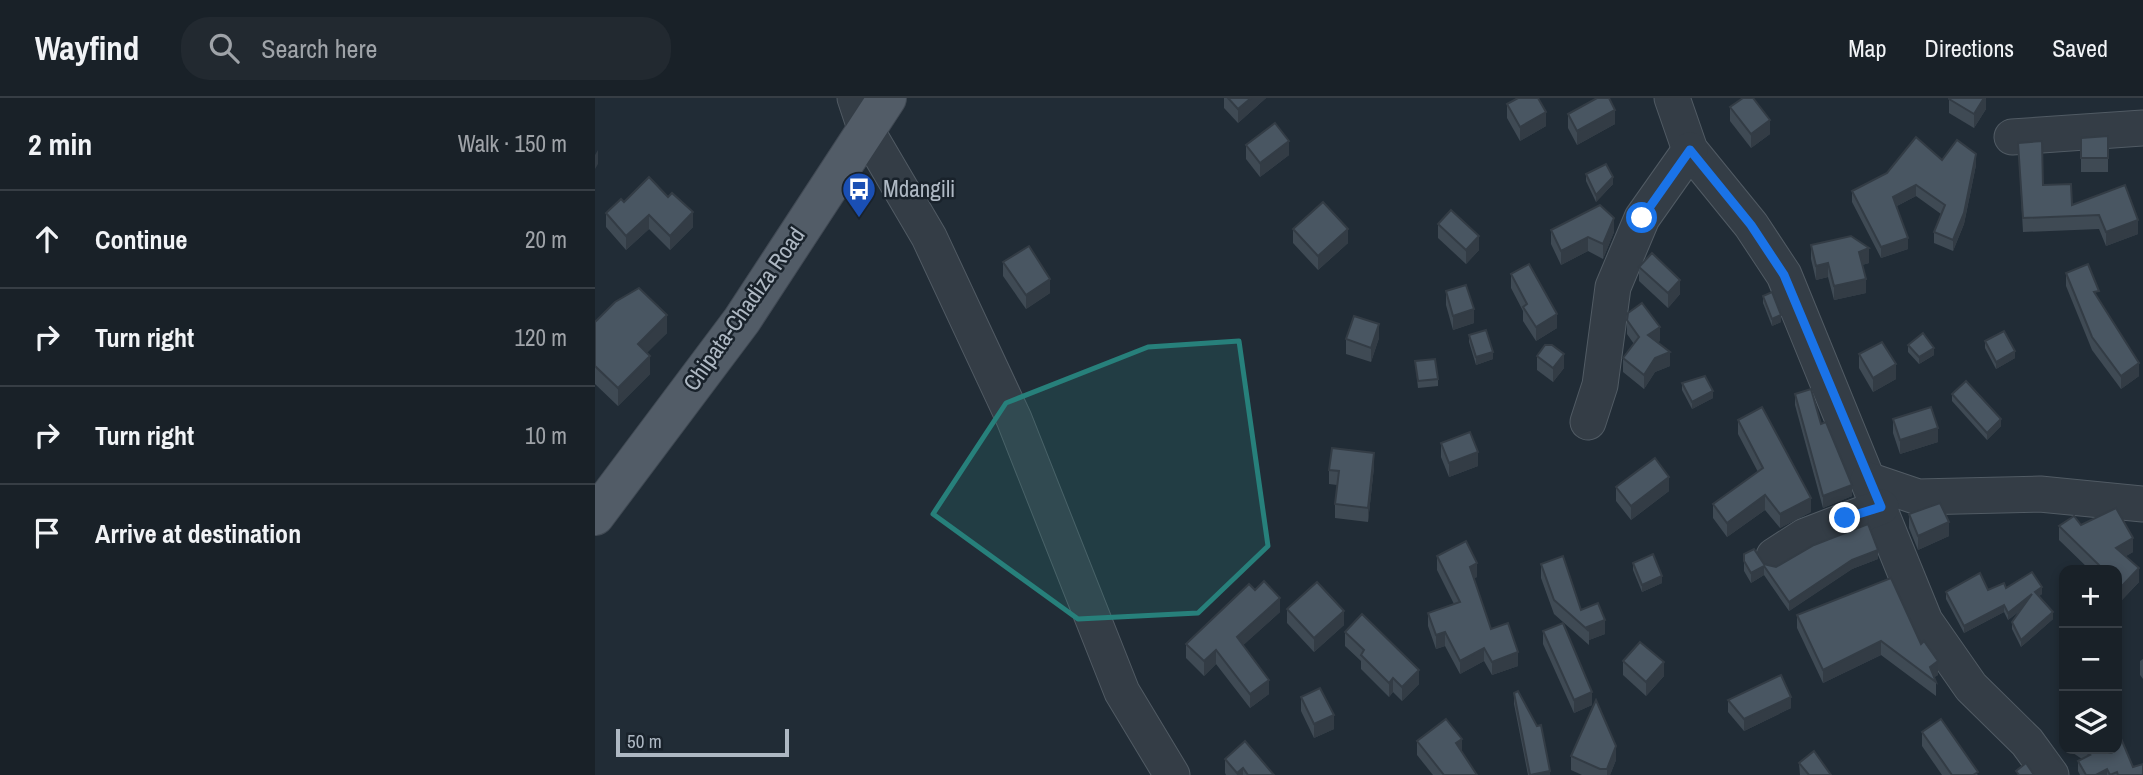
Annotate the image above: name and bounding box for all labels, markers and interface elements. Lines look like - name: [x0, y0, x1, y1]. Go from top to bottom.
- search box: [181, 17, 671, 80]
- text: Wayfind: [35, 26, 139, 70]
- icon: search: [205, 29, 243, 67]
- text: Search here: [261, 31, 377, 66]
- text: Map: [1848, 32, 1886, 64]
- text: Directions: [1924, 32, 2014, 64]
- text: Saved: [2052, 32, 2108, 64]
- text: 2 min: [28, 124, 92, 164]
- text: Walk · 150 m: [458, 128, 567, 159]
- bus stop icon: Mdangili: [840, 170, 878, 219]
- place label: Mdangili: [883, 173, 955, 204]
- route start: [1626, 202, 1657, 233]
- icon: ahead: [28, 220, 66, 258]
- street label: Chipata-Chadiza Road: [676, 221, 812, 397]
- text: Continue: [95, 222, 187, 257]
- text: 20 m: [525, 224, 567, 255]
- icon: right: [28, 318, 66, 356]
- text: Turn right: [95, 320, 194, 355]
- text: 120 m: [515, 322, 567, 353]
- icon: right: [28, 416, 66, 454]
- text: Turn right: [95, 418, 194, 453]
- text: 10 m: [525, 420, 567, 451]
- route end: [1829, 502, 1860, 533]
- icon: arrive: [28, 514, 66, 552]
- text: Arrive at destination: [95, 516, 301, 551]
- map controls: [2059, 565, 2122, 754]
- button: +: [2059, 565, 2122, 628]
- button: −: [2059, 628, 2122, 691]
- button: layers: [2059, 691, 2122, 754]
- scale bar: [616, 726, 789, 758]
- text: 50 m: [627, 728, 662, 754]

